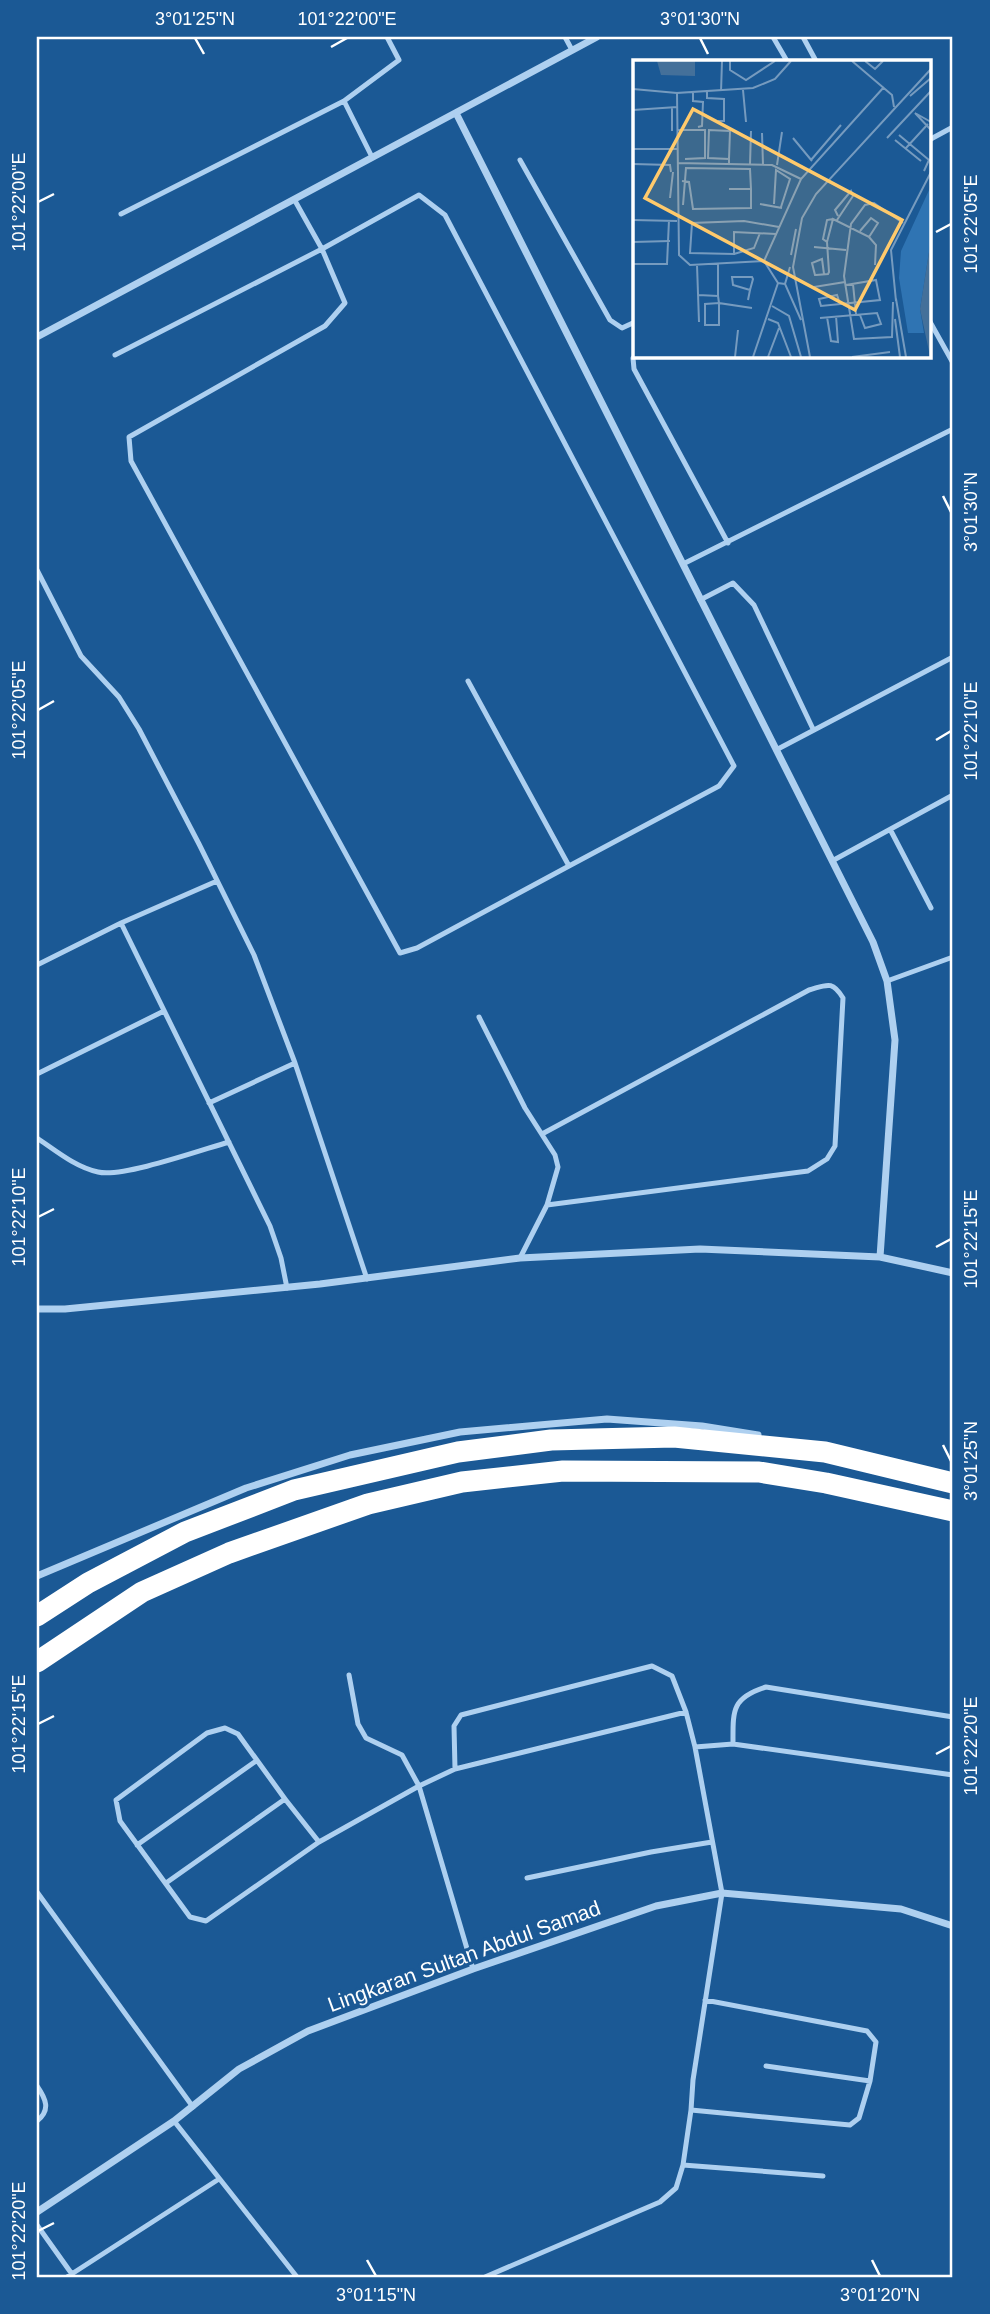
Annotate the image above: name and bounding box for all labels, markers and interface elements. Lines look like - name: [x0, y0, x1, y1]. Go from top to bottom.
- text: 3°01'25"N: [155, 9, 235, 29]
- text: 101°22'00"E: [297, 9, 397, 29]
- text: 3°01'30"N: [660, 9, 740, 29]
- inset map: [633, 60, 930, 357]
- text: 101°22'00"E: [9, 152, 29, 252]
- text: 101°22'05"E: [961, 174, 981, 274]
- text: 3°01'30"N: [961, 472, 981, 552]
- text: 101°22'05"E: [9, 660, 29, 760]
- text: 101°22'10"E: [961, 681, 981, 781]
- text: 101°22'10"E: [9, 1167, 29, 1267]
- text: 101°22'15"E: [961, 1189, 981, 1289]
- text: 3°01'25"N: [961, 1421, 981, 1501]
- text: 101°22'15"E: [9, 1674, 29, 1774]
- text: 101°22'20"E: [961, 1696, 981, 1796]
- street label: Lingkaran Sultan Abdul Samad: [325, 1896, 603, 2016]
- text: 101°22'20"E: [9, 2181, 29, 2281]
- text: 3°01'15"N: [336, 2285, 416, 2305]
- text: 3°01'20"N: [840, 2285, 920, 2305]

